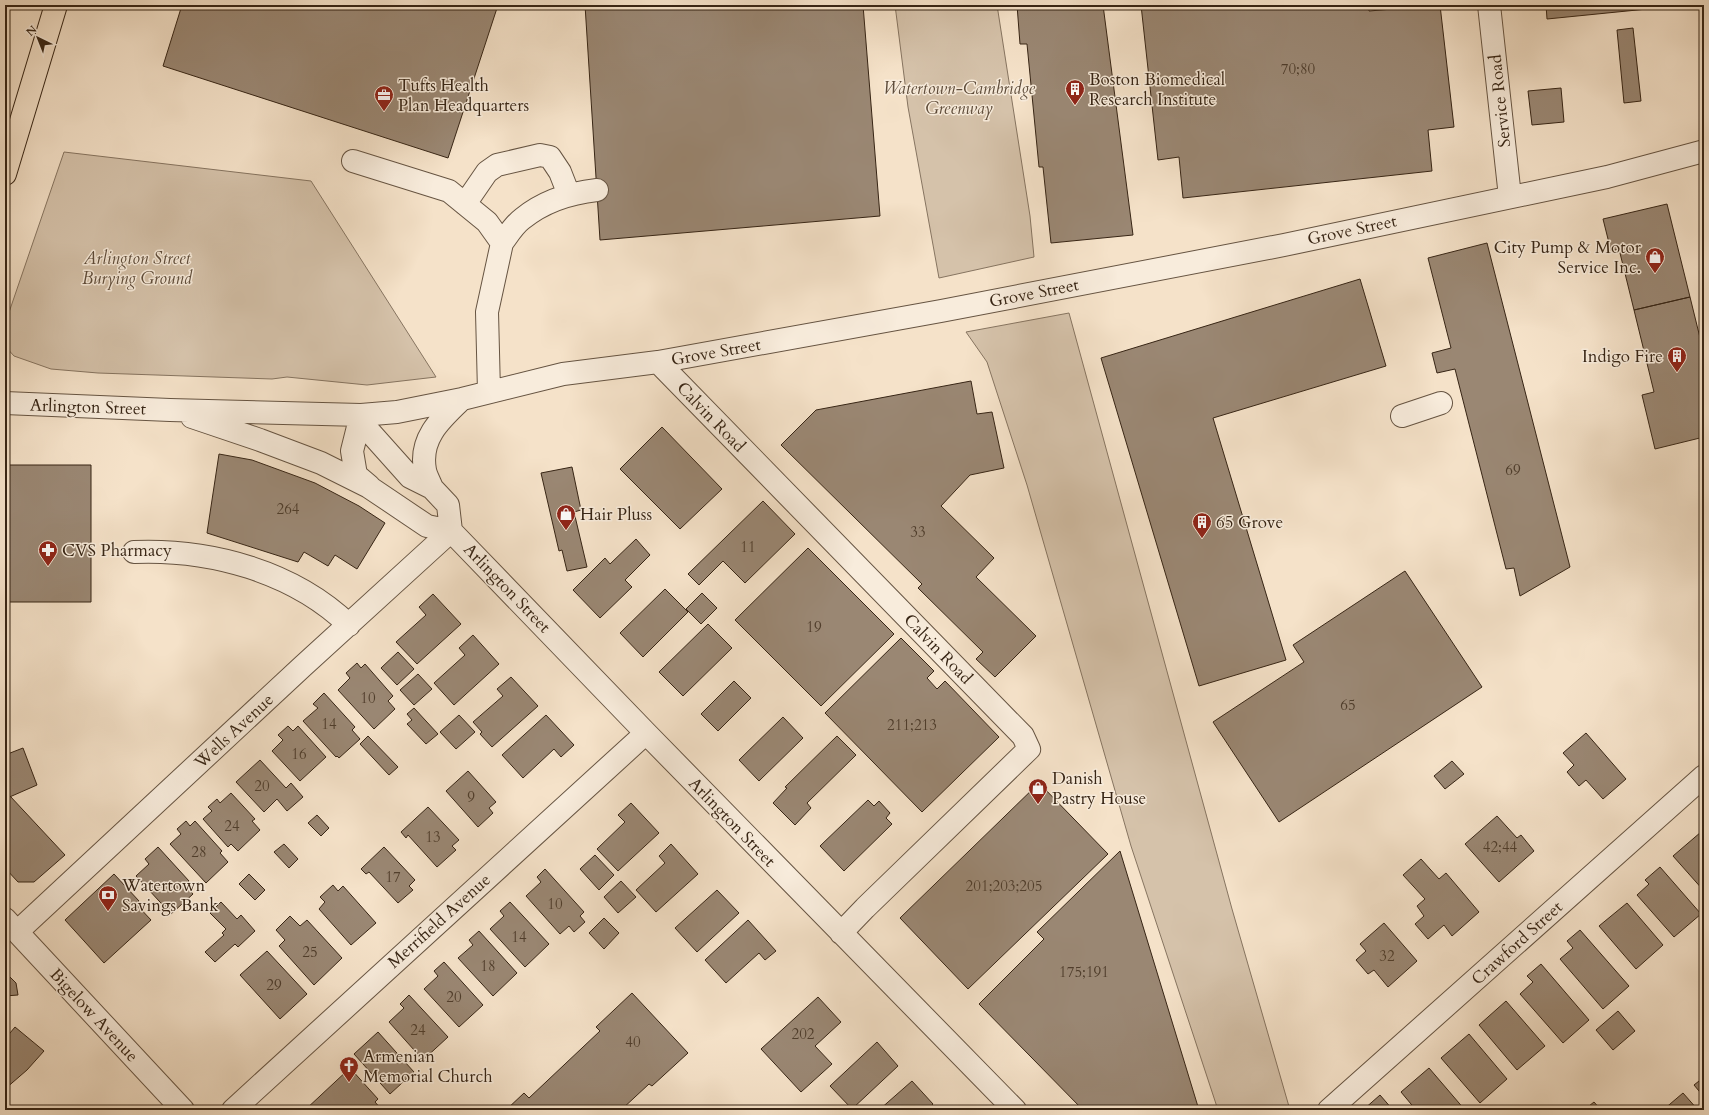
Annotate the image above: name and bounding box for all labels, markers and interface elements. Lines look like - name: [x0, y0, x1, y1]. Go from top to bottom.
- north arrow: [18, 18, 58, 58]
- text: N: [23, 22, 40, 40]
- street label: Service Road: [1484, 53, 1516, 149]
- house number: 70;80: [1281, 59, 1316, 79]
- place label: Boston Biomedical Research Institute: [1089, 68, 1226, 111]
- place label: Tufts Health Plan Headquarters: [398, 74, 530, 117]
- park label: Watertown-Cambridge Greenway: [883, 77, 1035, 120]
- building icon: Boston Biomedical Research Institute: [1064, 78, 1086, 106]
- office icon: Tufts Health Plan Headquarters: [373, 84, 395, 112]
- street label: Grove Street: [1305, 209, 1399, 251]
- place label: City Pump & Motor Service Inc.: [1494, 236, 1642, 279]
- shop icon: City Pump & Motor Service Inc.: [1644, 246, 1666, 274]
- park label: Arlington Street Burying Ground: [82, 247, 193, 290]
- street label: Grove Street: [987, 273, 1081, 313]
- street label: Grove Street: [669, 333, 763, 371]
- place label: Indigo Fire: [1582, 345, 1663, 368]
- building icon: Indigo Fire: [1666, 345, 1688, 373]
- street label: Calvin Road: [672, 377, 750, 457]
- street label: Arlington Street: [29, 393, 147, 421]
- house number: 69: [1505, 460, 1521, 480]
- house number: 264: [276, 499, 300, 519]
- shop icon: Hair Pluss: [555, 503, 577, 531]
- place label: Hair Pluss: [580, 503, 652, 526]
- building icon: 65 Grove: [1191, 511, 1213, 539]
- place label: 65 Grove: [1216, 511, 1283, 534]
- house number: 33: [910, 522, 926, 542]
- house number: 11: [740, 537, 756, 557]
- street label: Arlington Street: [458, 538, 556, 638]
- pharmacy icon: CVS Pharmacy: [37, 539, 59, 567]
- place label: CVS Pharmacy: [62, 539, 172, 562]
- street label: Calvin Road: [899, 609, 977, 689]
- house number: 19: [806, 617, 822, 637]
- street label: Wells Avenue: [189, 688, 279, 774]
- house number: 10: [360, 688, 376, 708]
- house number: 65: [1340, 695, 1356, 715]
- house number: 14: [321, 714, 337, 734]
- house number: 211;213: [887, 715, 937, 735]
- house number: 16: [291, 744, 307, 764]
- place label: Danish Pastry House: [1052, 767, 1146, 810]
- street label: Arlington Street: [683, 772, 781, 872]
- house number: 20: [254, 776, 270, 796]
- shop icon: Danish Pastry House: [1027, 777, 1049, 805]
- house number: 9: [467, 787, 475, 807]
- house number: 24: [224, 816, 240, 836]
- house number: 13: [425, 827, 441, 847]
- house number: 42;44: [1483, 837, 1518, 857]
- house number: 28: [191, 842, 207, 862]
- house number: 17: [385, 867, 401, 887]
- street label: Merrifield Avenue: [383, 869, 495, 973]
- place label: Watertown Savings Bank: [121, 874, 219, 917]
- house number: 201;203;205: [966, 876, 1042, 896]
- bank icon: Watertown Savings Bank: [97, 884, 119, 912]
- house number: 10: [547, 894, 563, 914]
- street label: Crawford Street: [1466, 895, 1568, 990]
- house number: 14: [511, 927, 527, 947]
- house number: 25: [302, 942, 318, 962]
- house number: 32: [1379, 946, 1395, 966]
- house number: 18: [480, 956, 496, 976]
- house number: 175;191: [1059, 962, 1109, 982]
- street label: Bigelow Avenue: [45, 963, 143, 1067]
- house number: 29: [266, 975, 282, 995]
- house number: 20: [446, 987, 462, 1007]
- house number: 24: [410, 1020, 426, 1040]
- house number: 202: [791, 1024, 815, 1044]
- house number: 40: [625, 1032, 641, 1052]
- place label: Armenian Memorial Church: [363, 1045, 493, 1088]
- church icon: Armenian Memorial Church: [338, 1055, 360, 1083]

